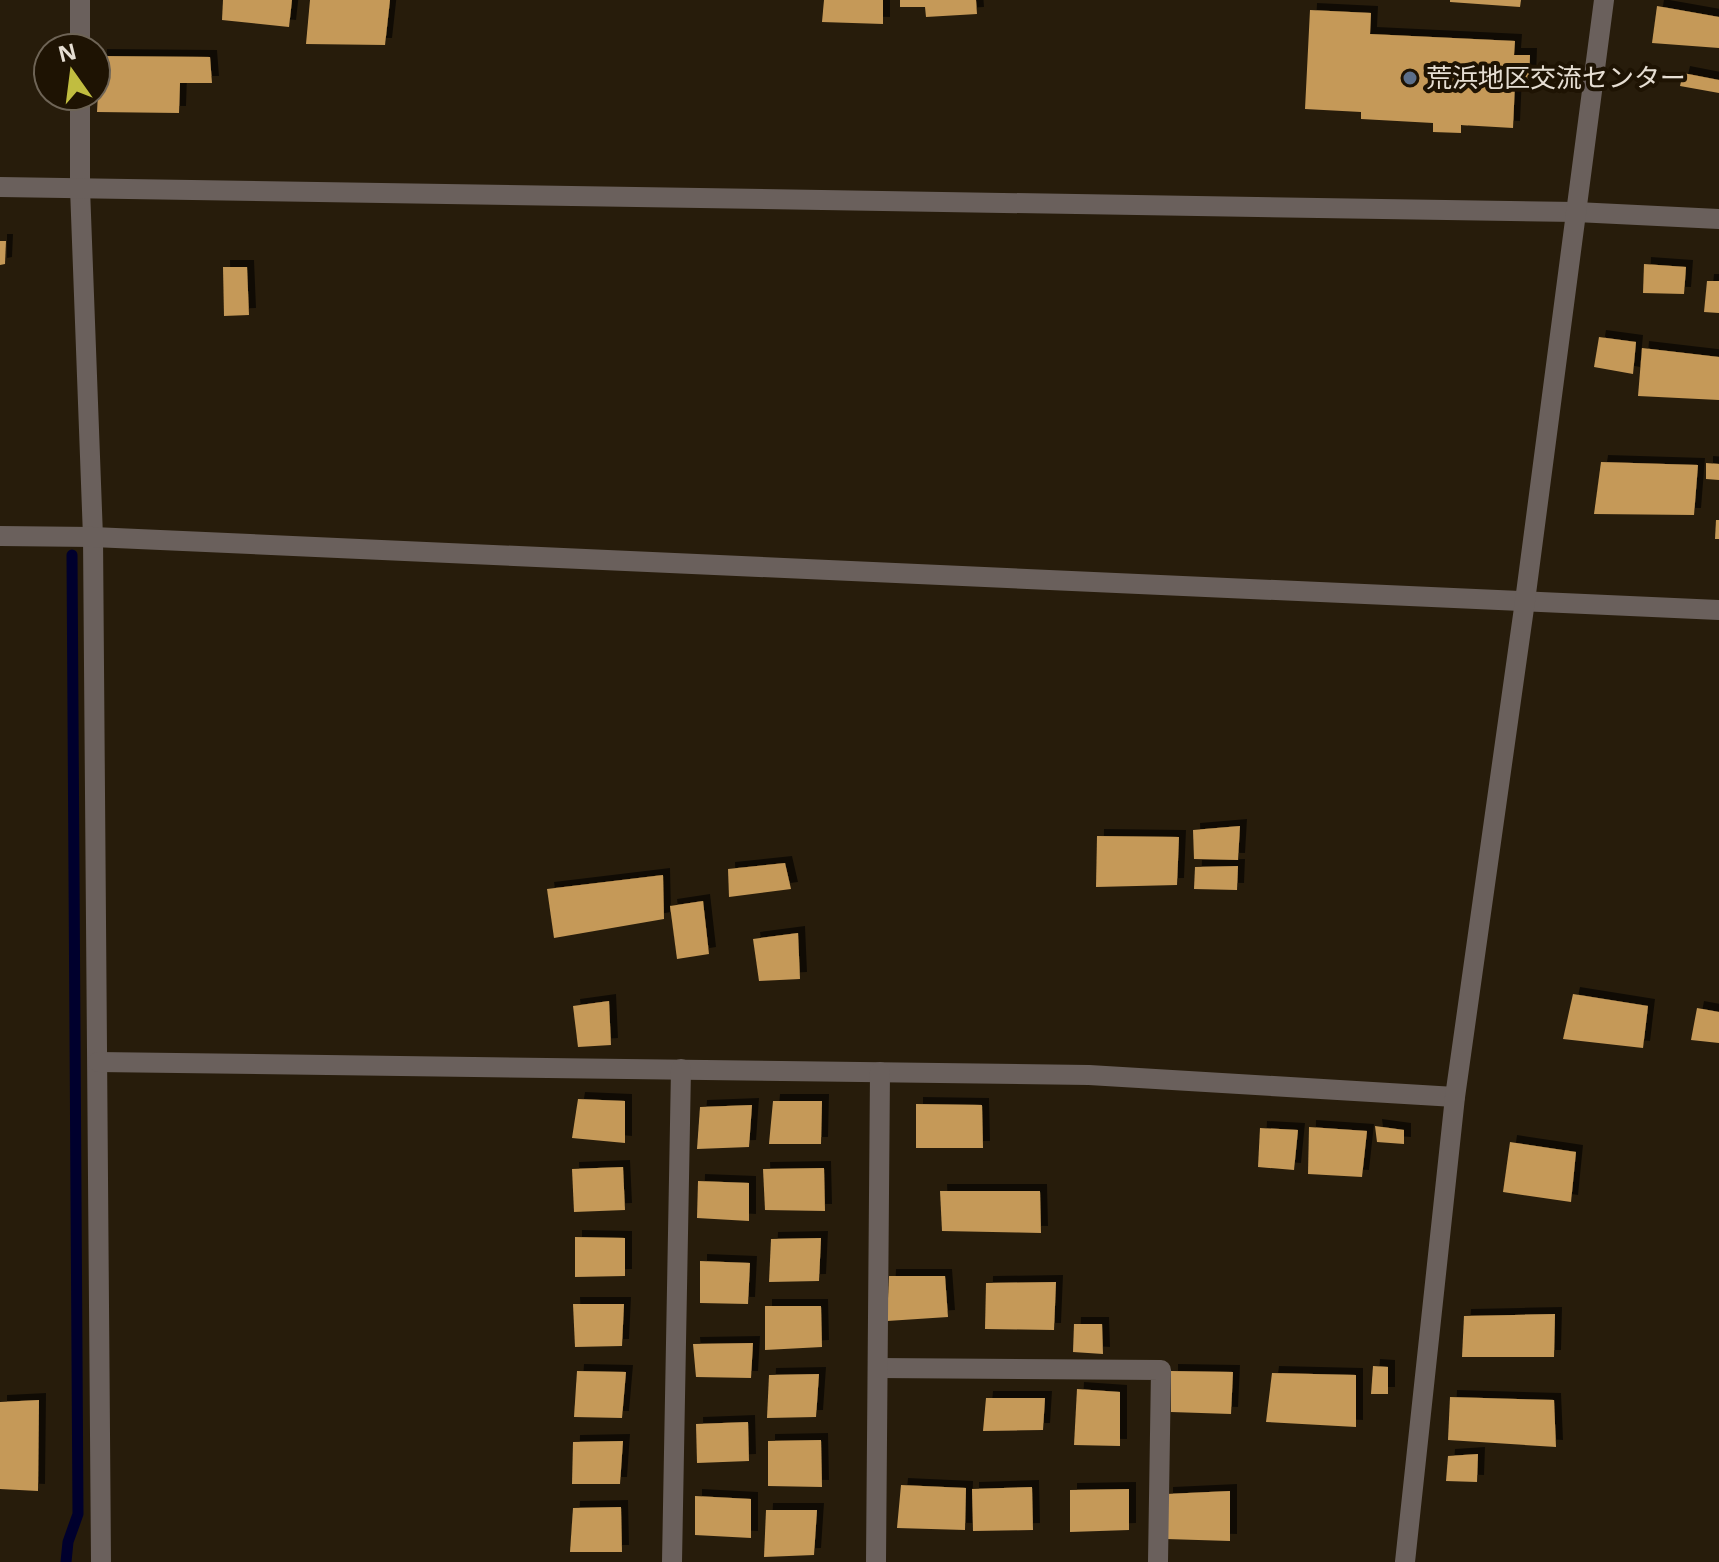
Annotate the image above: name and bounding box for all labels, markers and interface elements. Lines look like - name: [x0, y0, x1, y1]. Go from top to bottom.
- north arrow: [32, 32, 112, 112]
- text: N: [55, 35, 79, 68]
- place label: 荒浜地区交流センター: [1426, 59, 1686, 95]
- marker: 荒浜地区交流センター: [1401, 69, 1419, 87]

